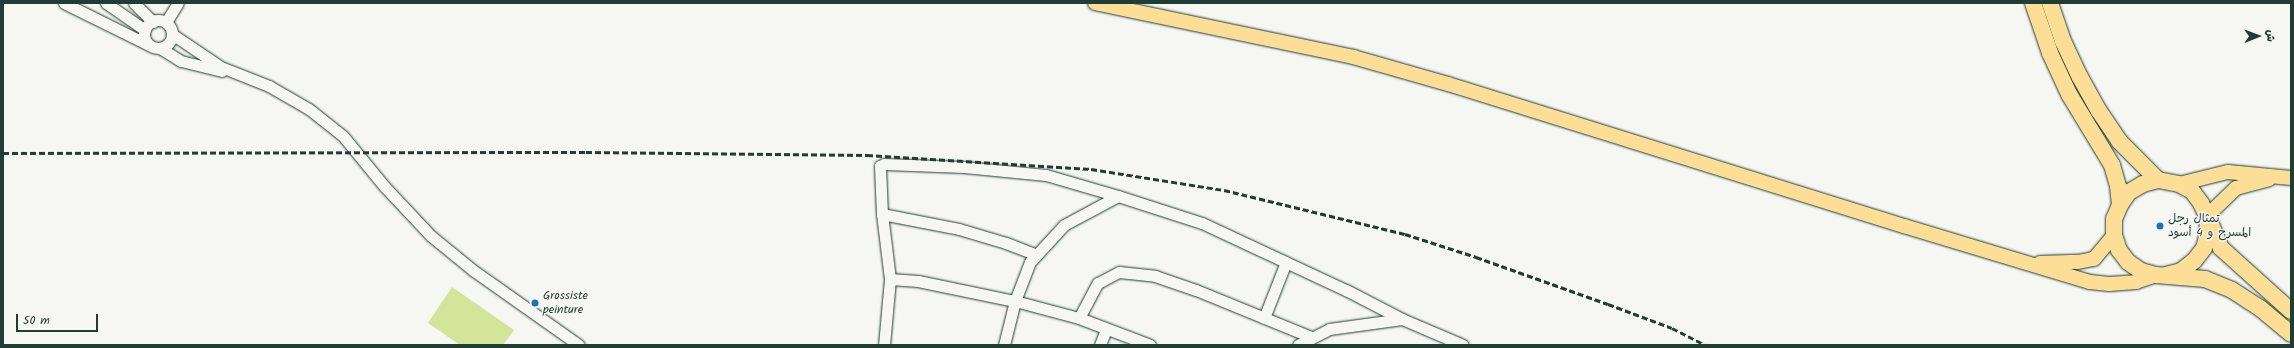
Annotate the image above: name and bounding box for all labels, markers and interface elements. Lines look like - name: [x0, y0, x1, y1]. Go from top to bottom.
- north arrow: [2238, 16, 2278, 56]
- text: ش: [2261, 30, 2279, 42]
- place label: تمثال رجل المسرح و 4 أسود: [2168, 212, 2251, 240]
- marker: تمثال رجل المسرح و 4 أسود: [2155, 221, 2165, 231]
- place label: Grossiste peinture: [543, 289, 588, 317]
- marker: Grossiste peinture: [530, 298, 540, 308]
- scale bar: [18, 306, 100, 332]
- text: 50 m: [23, 311, 50, 330]

